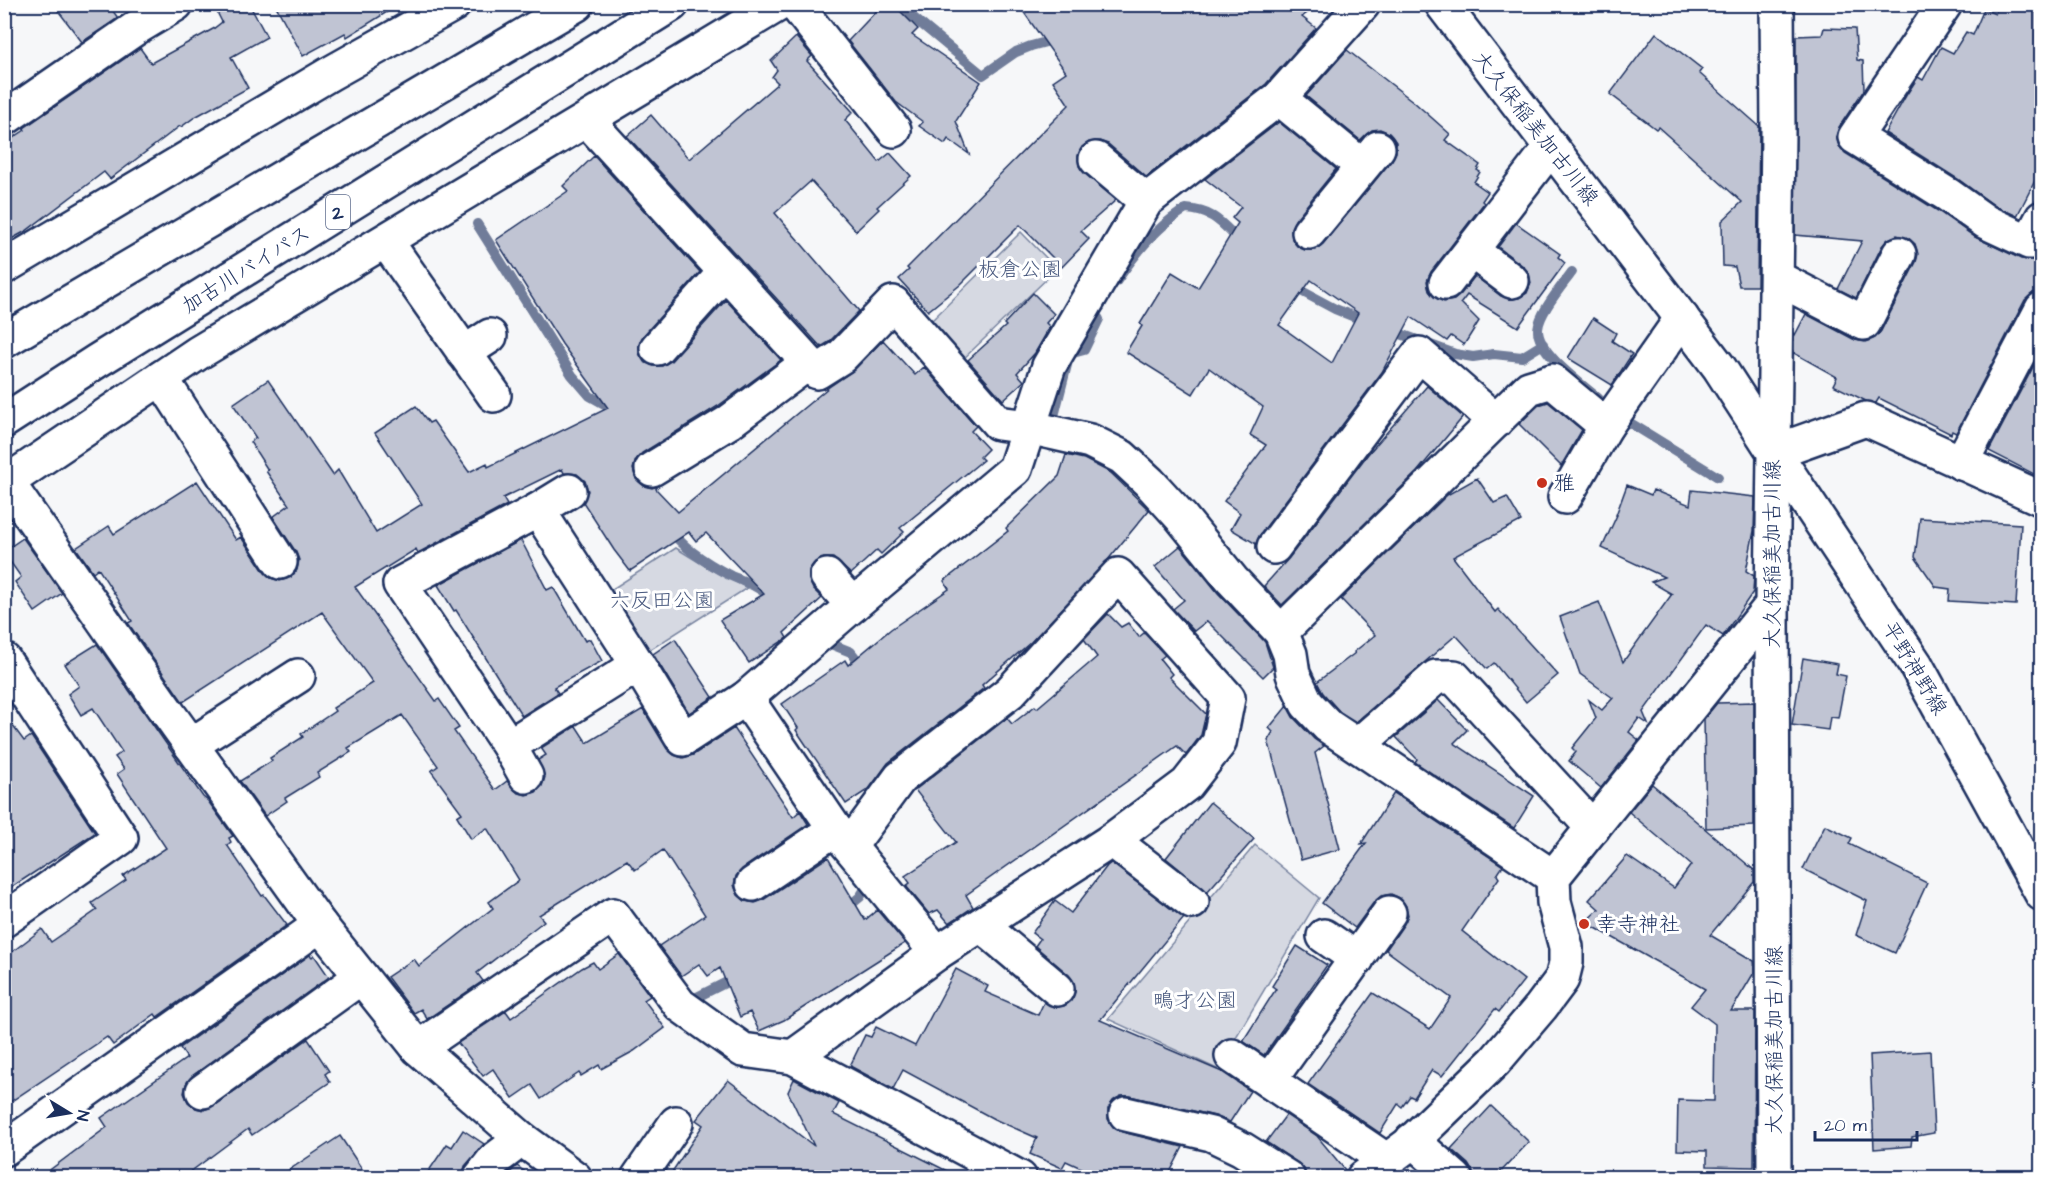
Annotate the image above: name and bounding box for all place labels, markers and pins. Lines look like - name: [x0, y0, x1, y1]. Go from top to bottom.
- place label: 雅: [1554, 469, 1575, 498]
- marker: 雅: [1535, 476, 1549, 490]
- place label: 幸寺神社: [1596, 910, 1680, 939]
- marker: 幸寺神社: [1577, 917, 1591, 931]

